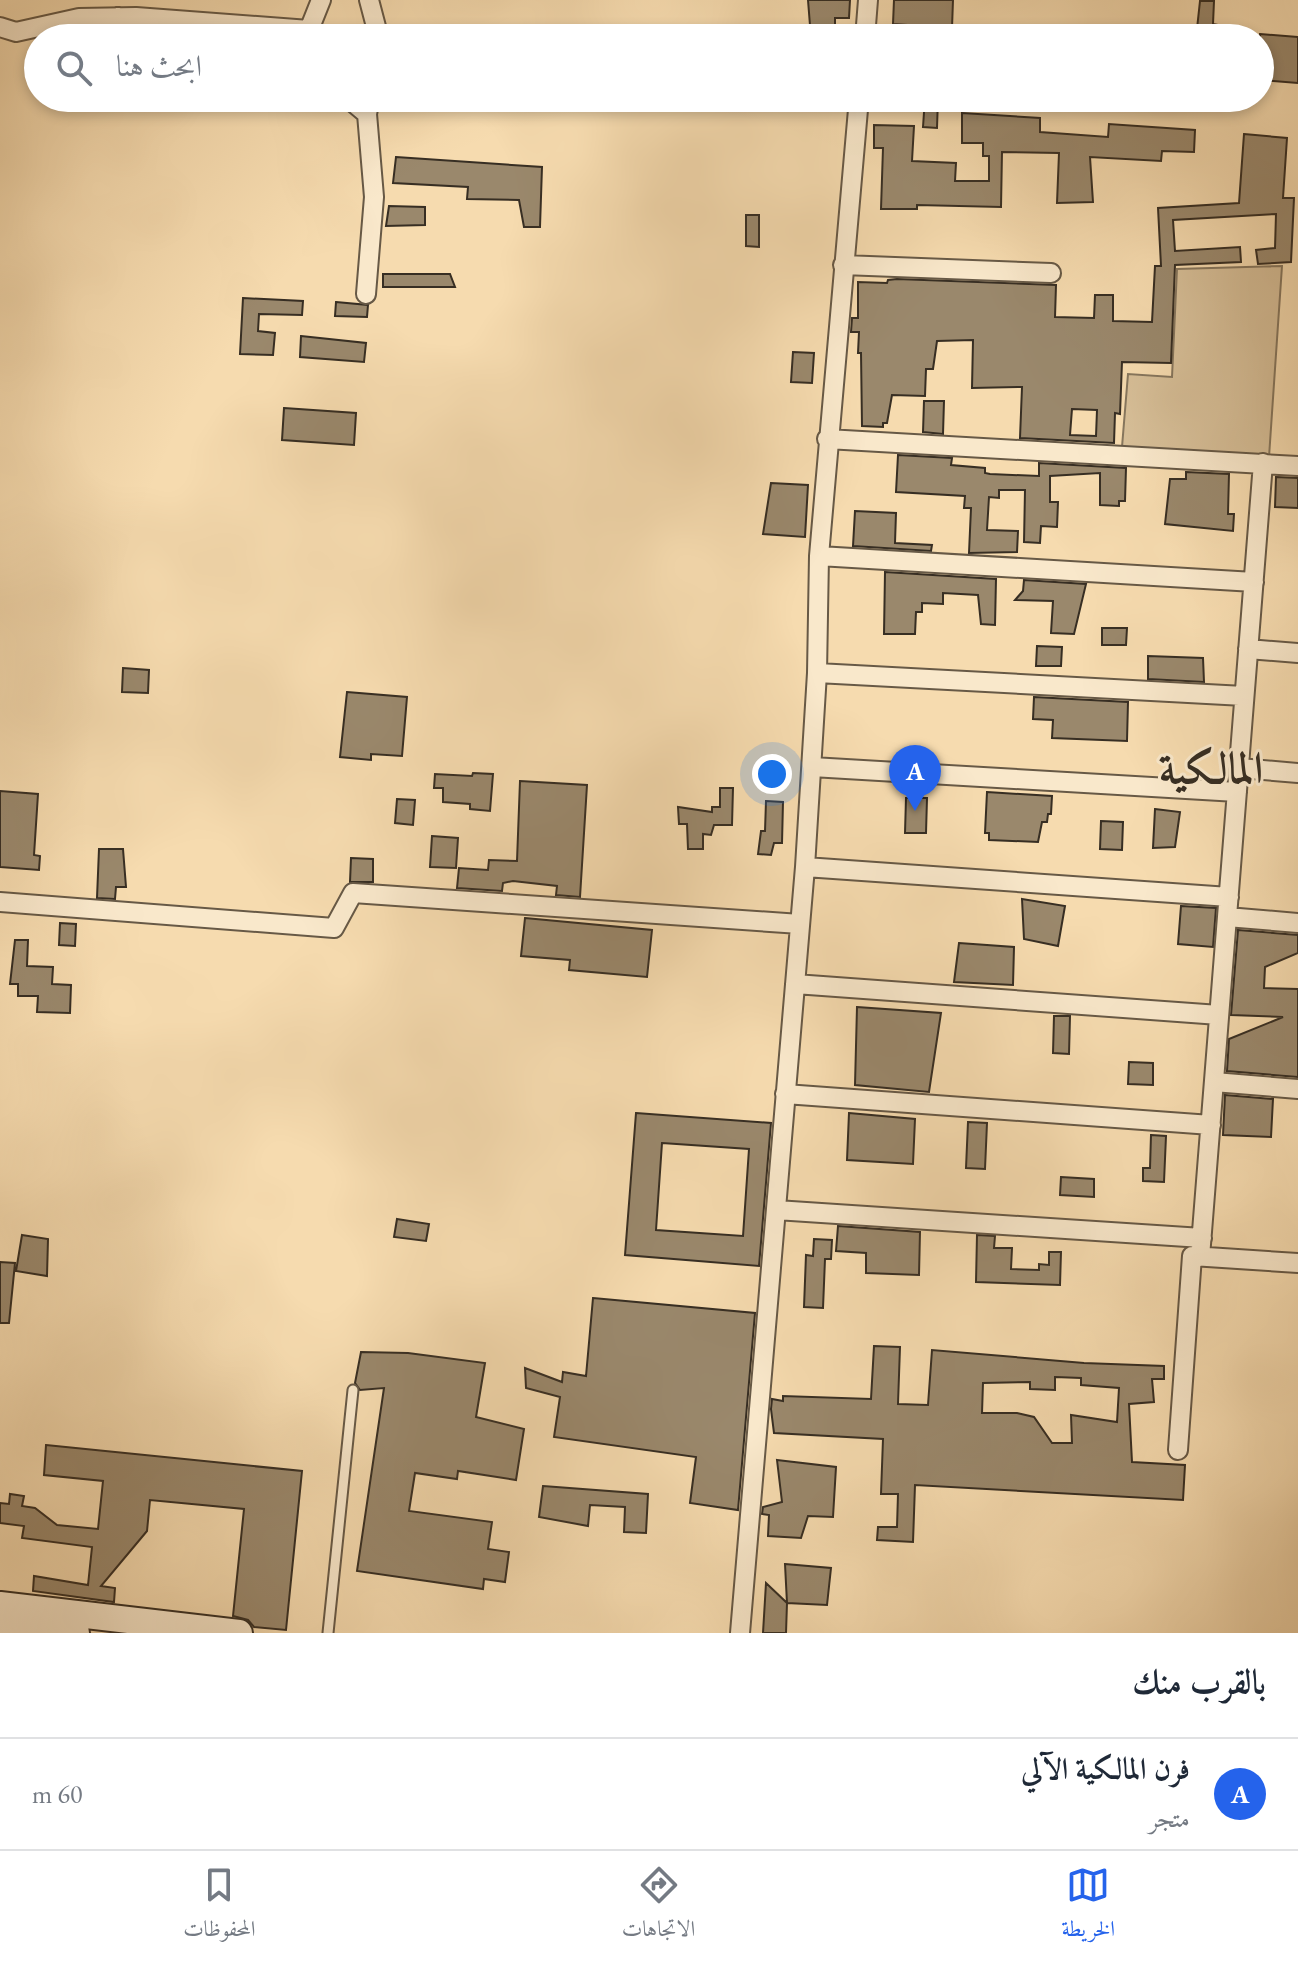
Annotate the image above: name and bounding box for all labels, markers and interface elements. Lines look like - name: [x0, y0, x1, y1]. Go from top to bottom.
- search box: [24, 24, 1274, 112]
- icon: search: [52, 46, 96, 90]
- text: ابحث هنا: [116, 46, 202, 85]
- district label: المالكية: [1159, 739, 1263, 796]
- pin: A: [889, 745, 941, 811]
- your location: [752, 754, 792, 794]
- text: بالقرب منك: [1132, 1659, 1266, 1703]
- text: فرن المالكية الآلي: [1021, 1749, 1190, 1788]
- text: 60 m: [32, 1777, 82, 1811]
- text: A: [1231, 1777, 1249, 1811]
- text: متجر: [1149, 1801, 1190, 1835]
- tab: المحفوظات: [183, 1863, 256, 1950]
- tab: الاتجاهات: [622, 1863, 695, 1950]
- tab: الخريطة: [1061, 1863, 1115, 1950]

